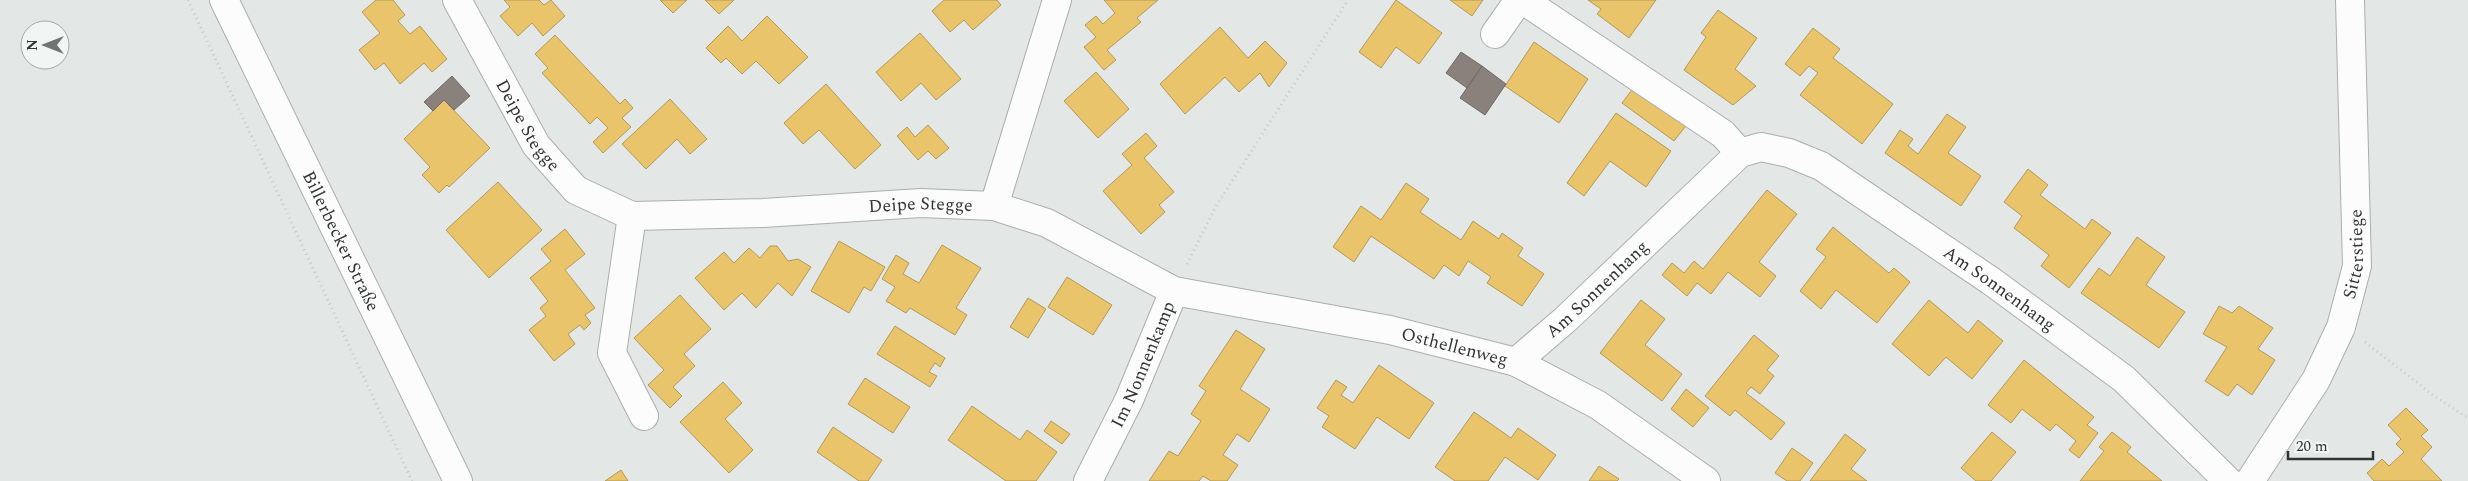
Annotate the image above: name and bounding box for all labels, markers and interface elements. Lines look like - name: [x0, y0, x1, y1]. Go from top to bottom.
- north arrow: [20, 20, 70, 70]
- text: N: [22, 39, 43, 51]
- street label: Deipe Stegge: [489, 74, 567, 177]
- street label: Billerbecker Straße: [296, 166, 387, 316]
- street label: Deipe Stegge: [868, 189, 973, 220]
- street label: Sitterstiege: [2335, 209, 2371, 302]
- street label: Am Sonnenhang: [1540, 234, 1654, 344]
- street label: Am Sonnenhang: [1938, 239, 2062, 338]
- street label: Im Nonnenkamp: [1104, 297, 1182, 432]
- street label: Osthellenweg: [1398, 320, 1511, 373]
- scale bar: [2288, 428, 2373, 460]
- text: 20 m: [2296, 435, 2328, 458]

